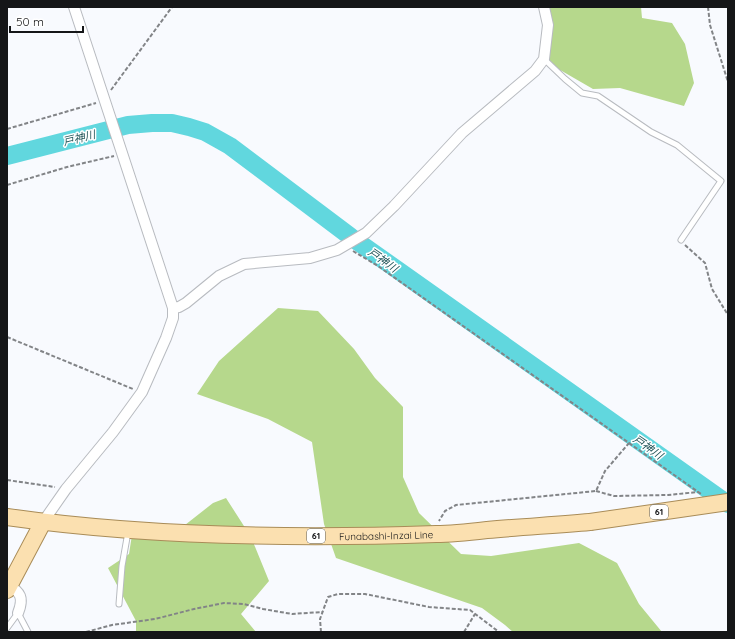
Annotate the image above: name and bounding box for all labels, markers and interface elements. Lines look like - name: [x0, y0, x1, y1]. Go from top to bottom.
- scale bar: [10, 8, 83, 34]
- text: 50 m: [16, 14, 44, 29]
- water label: 戸神川: [61, 127, 98, 149]
- water label: 戸神川: [365, 245, 401, 276]
- water label: 戸神川: [630, 432, 666, 463]
- road number: 61: [650, 505, 668, 519]
- street label: Funabashi-Inzai Line: [339, 528, 434, 543]
- road number: 61: [307, 529, 325, 543]

